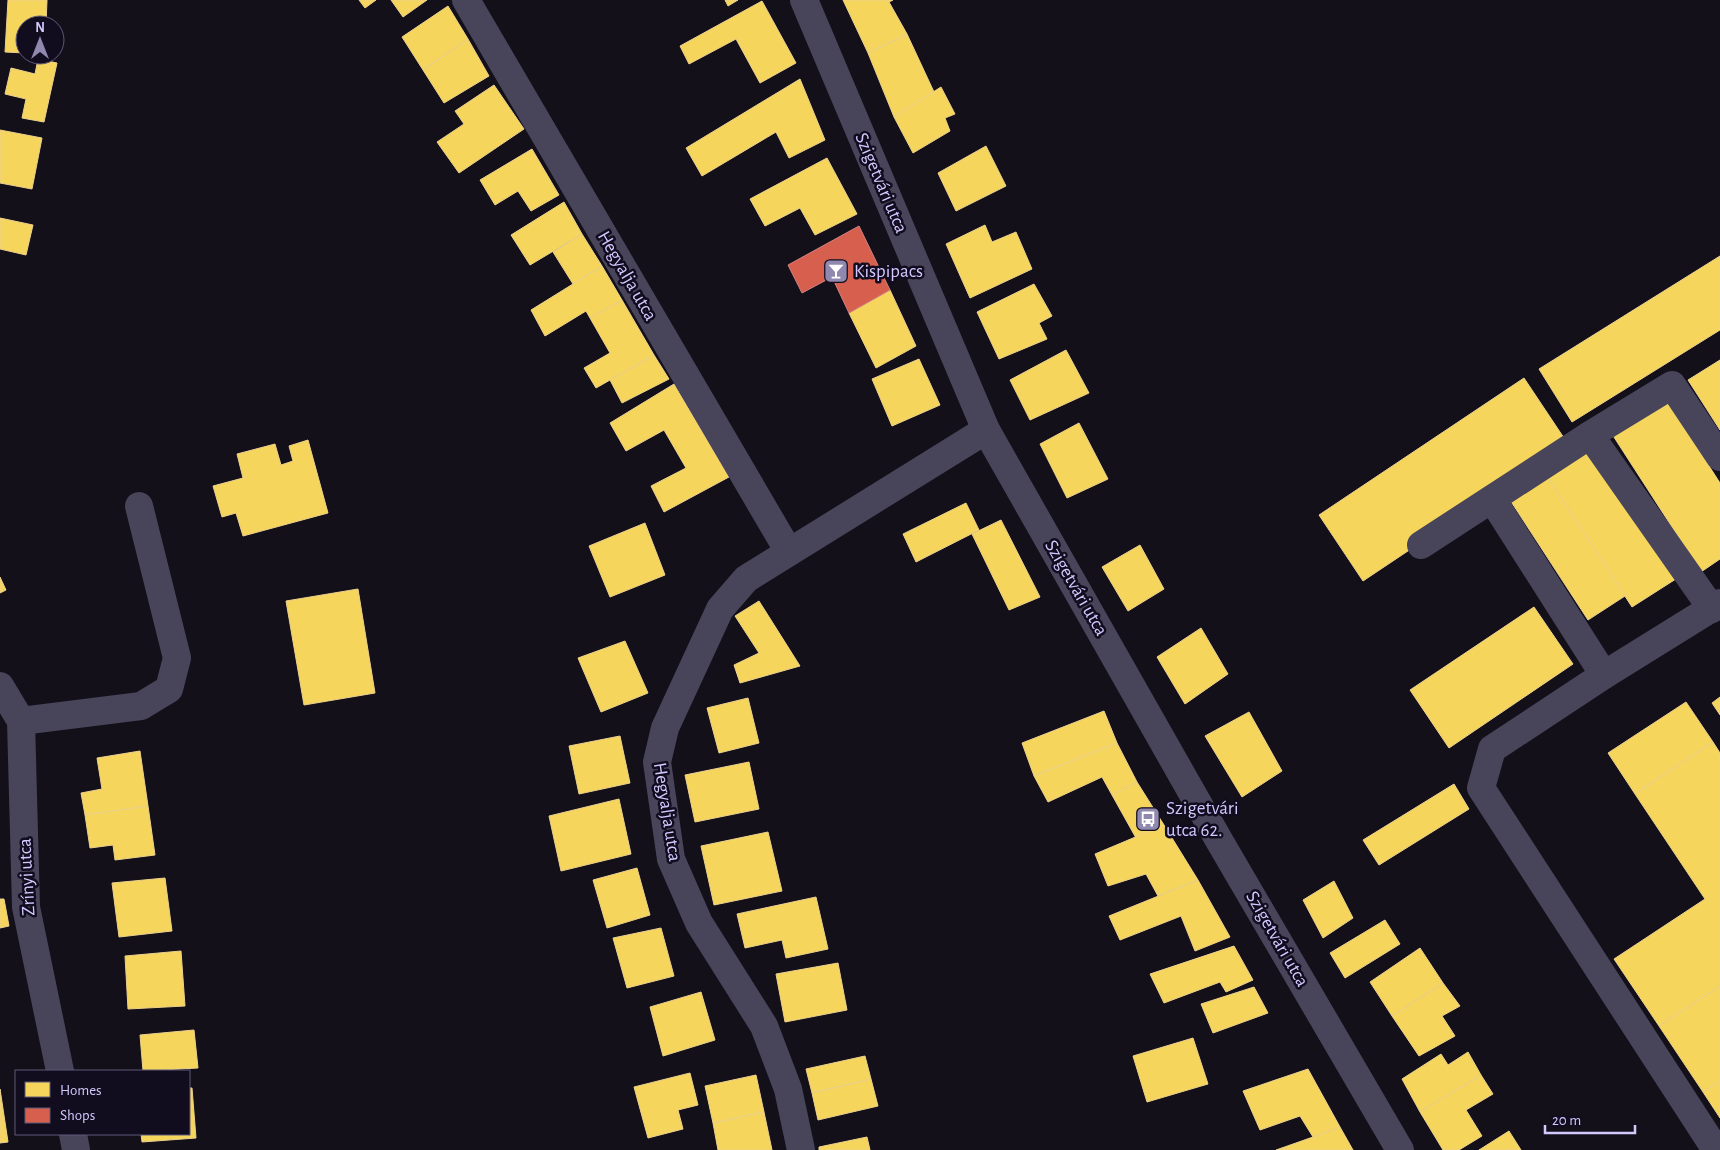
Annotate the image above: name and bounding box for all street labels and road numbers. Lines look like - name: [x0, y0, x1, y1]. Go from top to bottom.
- street label: Szigetvári utca: [851, 130, 911, 236]
- street label: Hegyalja utca: [594, 228, 660, 324]
- street label: Szigetvári utca: [1041, 537, 1111, 639]
- street label: Hegyalja utca: [650, 761, 684, 863]
- street label: Zrínyi utca: [15, 838, 39, 916]
- street label: Szigetvári utca: [1242, 888, 1312, 990]

